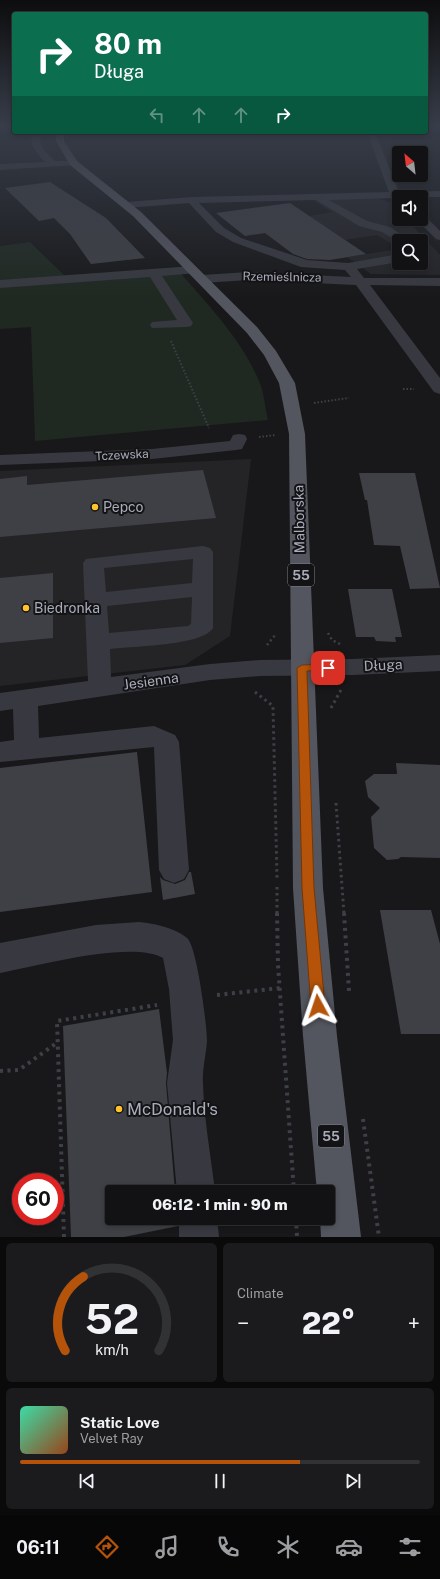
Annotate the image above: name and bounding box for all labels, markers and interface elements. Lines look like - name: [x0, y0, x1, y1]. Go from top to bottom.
- text: 80 m: [94, 27, 162, 60]
- icon: right: [28, 28, 80, 80]
- text: Długa: [94, 61, 144, 82]
- icon: left: [146, 104, 168, 126]
- icon: ahead: [188, 104, 210, 126]
- icon: ahead: [230, 104, 252, 126]
- icon: right: [272, 104, 294, 126]
- north arrow: [392, 146, 428, 182]
- map controls: [392, 146, 428, 270]
- button: sound: [392, 190, 428, 226]
- button: search: [392, 234, 428, 270]
- street label: Rzemieślnicza: [242, 269, 322, 285]
- street label: Tczewska: [95, 447, 149, 463]
- street label: Malborska: [290, 485, 308, 553]
- place label: Pepco: [103, 499, 144, 515]
- marker: Pepco: [90, 502, 100, 512]
- road number: 55: [288, 564, 314, 586]
- place label: Biedronka: [34, 600, 100, 616]
- marker: Biedronka: [21, 603, 31, 613]
- pin: [311, 651, 345, 685]
- street label: Długa: [363, 656, 403, 674]
- icon: arrive: [317, 657, 339, 679]
- street label: Jesienna: [122, 669, 180, 693]
- position arrow: [297, 985, 339, 1027]
- place label: McDonald's: [127, 1099, 218, 1119]
- marker: McDonald's: [114, 1104, 124, 1114]
- road number: 55: [318, 1125, 344, 1147]
- speed limit sign: 60: [12, 1173, 64, 1225]
- text: 06:12 · 1 min · 90 m: [152, 1196, 288, 1213]
- text: Climate: [237, 1286, 284, 1301]
- text: 52: [84, 1293, 139, 1342]
- text: 22°: [302, 1305, 355, 1341]
- text: −: [237, 1310, 249, 1336]
- text: +: [408, 1310, 420, 1336]
- text: km/h: [95, 1340, 128, 1357]
- text: Static Love: [80, 1414, 160, 1431]
- text: Velvet Ray: [80, 1431, 144, 1446]
- icon: previous: [76, 1470, 98, 1492]
- icon: pause: [209, 1470, 231, 1492]
- icon: next: [342, 1470, 364, 1492]
- icon: directions: [93, 1533, 121, 1561]
- icon: music: [153, 1533, 181, 1561]
- icon: phone: [214, 1533, 242, 1561]
- icon: climate: [274, 1533, 302, 1561]
- icon: car: [335, 1533, 363, 1561]
- icon: filters: [396, 1533, 424, 1561]
- text: 06:11: [16, 1537, 60, 1558]

